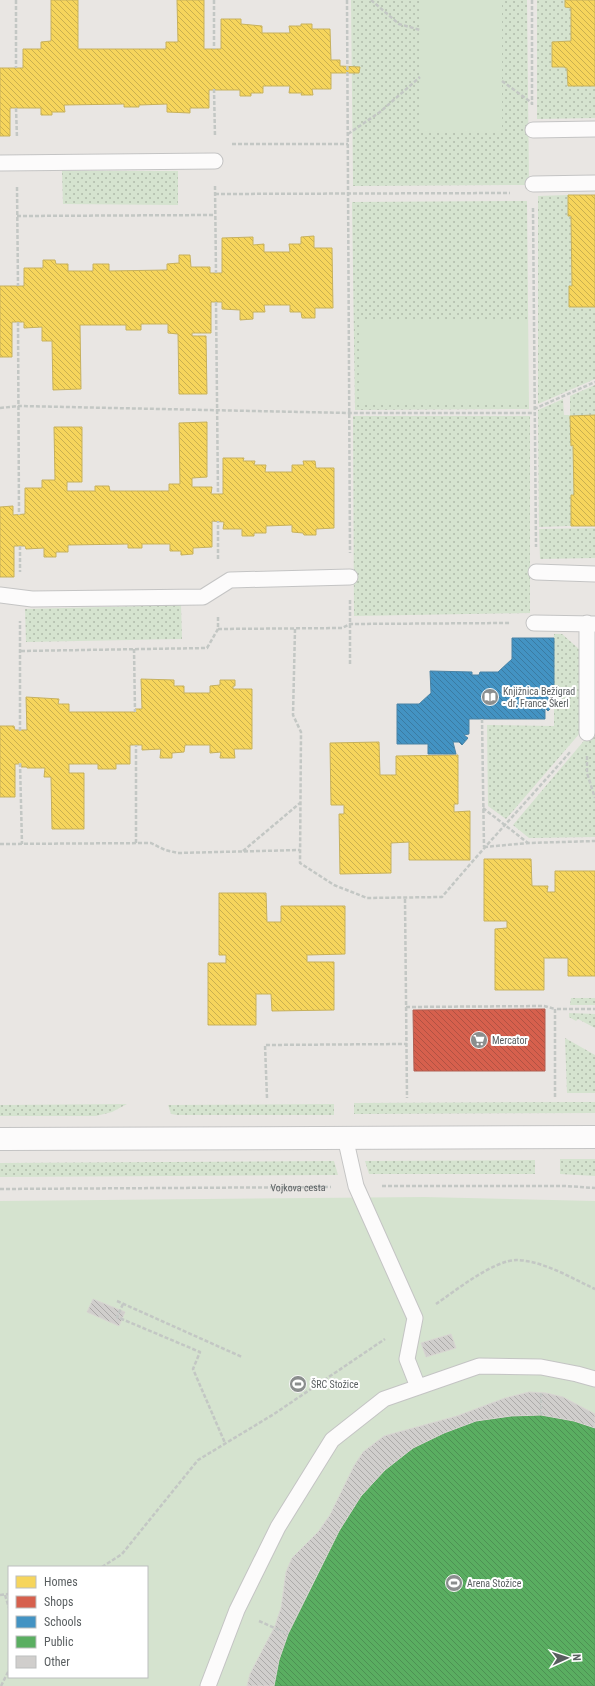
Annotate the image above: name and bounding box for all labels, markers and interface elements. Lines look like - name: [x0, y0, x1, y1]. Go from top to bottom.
- place label: Knjižnica Bežigrad - dr. France Škerl: [503, 686, 575, 709]
- library icon: Knjižnica Bežigrad - dr. France Škerl: [480, 687, 500, 707]
- supermarket icon: Mercator: [469, 1030, 489, 1050]
- place label: Mercator: [492, 1035, 528, 1046]
- street label: Vojkova cesta: [270, 1182, 326, 1193]
- sports icon: ŠRC Stožice: [288, 1374, 308, 1394]
- place label: ŠRC Stožice: [311, 1378, 359, 1390]
- legend: [8, 1566, 148, 1678]
- sports icon: Arena Stožice: [444, 1573, 464, 1593]
- text: Homes: [44, 1575, 78, 1589]
- place label: Arena Stožice: [467, 1578, 522, 1589]
- text: Shops: [44, 1595, 73, 1609]
- text: Schools: [44, 1615, 82, 1629]
- text: Public: [44, 1635, 74, 1649]
- north arrow: [547, 1638, 587, 1678]
- text: N: [570, 1654, 583, 1661]
- text: Other: [44, 1655, 70, 1669]

